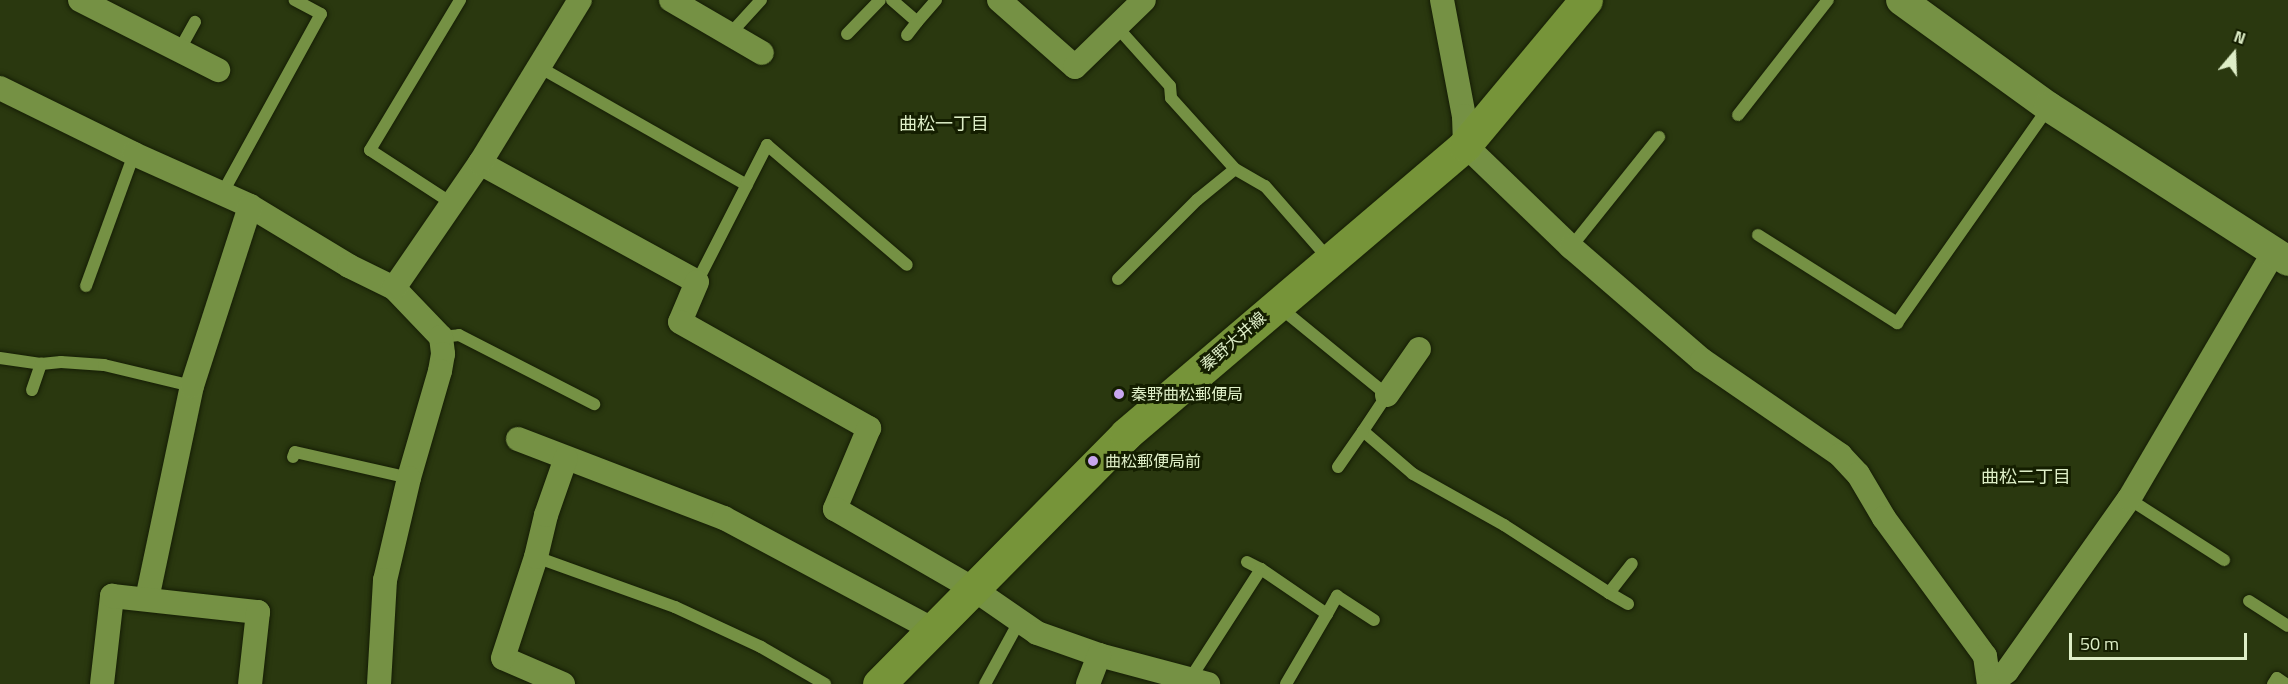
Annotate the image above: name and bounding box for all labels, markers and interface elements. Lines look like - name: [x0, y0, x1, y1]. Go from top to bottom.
- north arrow: [2204, 24, 2264, 84]
- text: N: [2231, 24, 2249, 50]
- district label: 曲松一丁目: [899, 113, 989, 135]
- street label: 秦野大井線: [1197, 308, 1269, 374]
- place label: 秦野曲松郵便局: [1131, 384, 1243, 404]
- marker: 秦野曲松郵便局: [1112, 387, 1126, 401]
- place label: 曲松郵便局前: [1105, 451, 1201, 471]
- marker: 曲松郵便局前: [1086, 454, 1100, 468]
- district label: 曲松二丁目: [1981, 466, 2071, 488]
- scale bar: [2072, 621, 2250, 659]
- text: 50 m: [2080, 630, 2119, 657]

